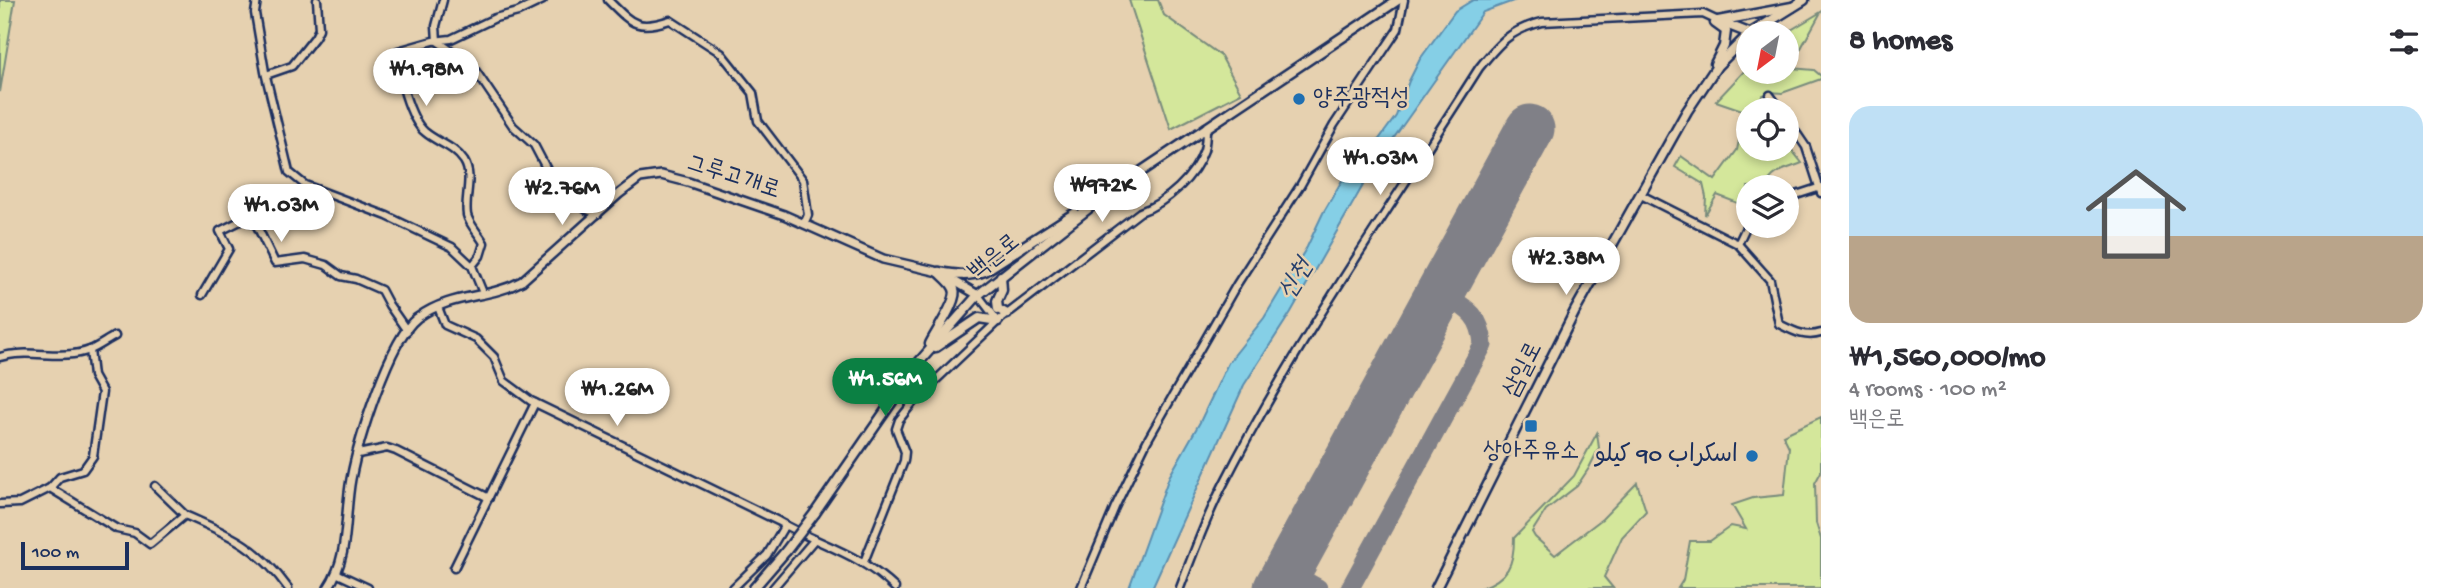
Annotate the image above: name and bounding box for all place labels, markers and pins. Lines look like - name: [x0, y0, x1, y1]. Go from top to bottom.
- pin: ₩1.98M: [369, 48, 483, 108]
- place label: 양주광적성: [1313, 85, 1410, 114]
- marker: 양주광적성: [1291, 91, 1307, 107]
- pin: ₩1.03M: [1323, 138, 1437, 197]
- pin: ₩972K: [1053, 164, 1151, 224]
- pin: ₩2.76M: [505, 168, 619, 227]
- pin: ₩1.03M: [224, 184, 338, 244]
- pin: ₩2.38M: [1509, 238, 1623, 297]
- pin: ₩1.56M: [828, 358, 942, 418]
- pin: ₩1.26M: [560, 368, 674, 428]
- marker: 상아주유소: [1523, 418, 1539, 434]
- place label: 상아주유소: [1483, 438, 1579, 467]
- place label: اسكراب 90 كيلو: [1594, 442, 1738, 471]
- marker: اسكراب 90 كيلو: [1744, 448, 1760, 464]

